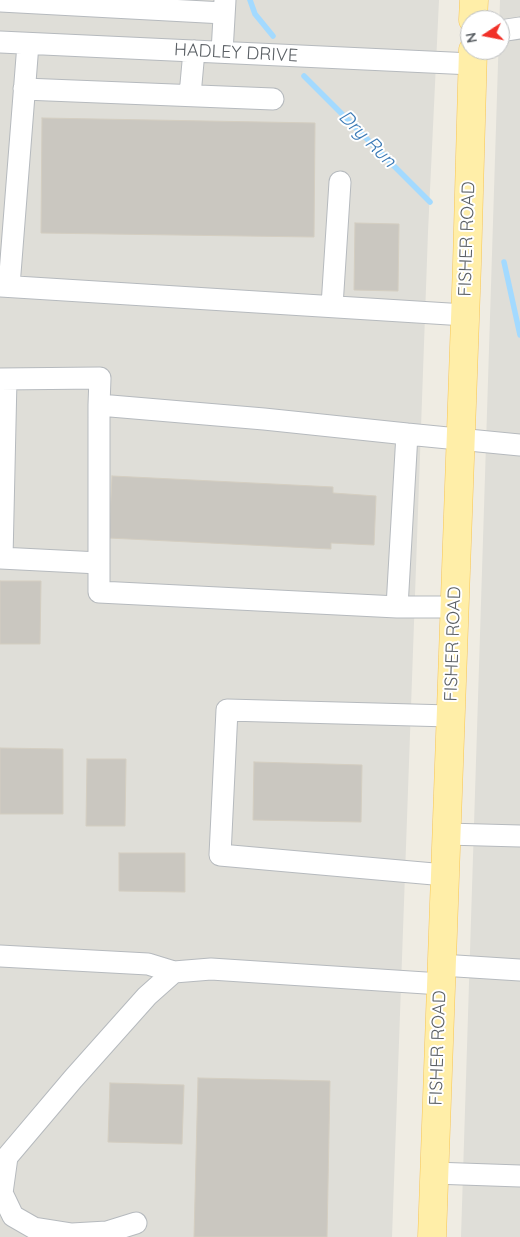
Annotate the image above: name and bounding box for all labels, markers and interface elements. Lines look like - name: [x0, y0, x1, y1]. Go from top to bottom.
- north arrow: [460, 10, 510, 60]
- text: N: [461, 31, 481, 44]
- street label: HADLEY DRIVE: [174, 39, 298, 67]
- water label: Dry Run: [334, 106, 400, 172]
- street label: FISHER ROAD: [454, 181, 480, 297]
- street label: FISHER ROAD: [440, 586, 466, 702]
- street label: FISHER ROAD: [425, 990, 451, 1106]

